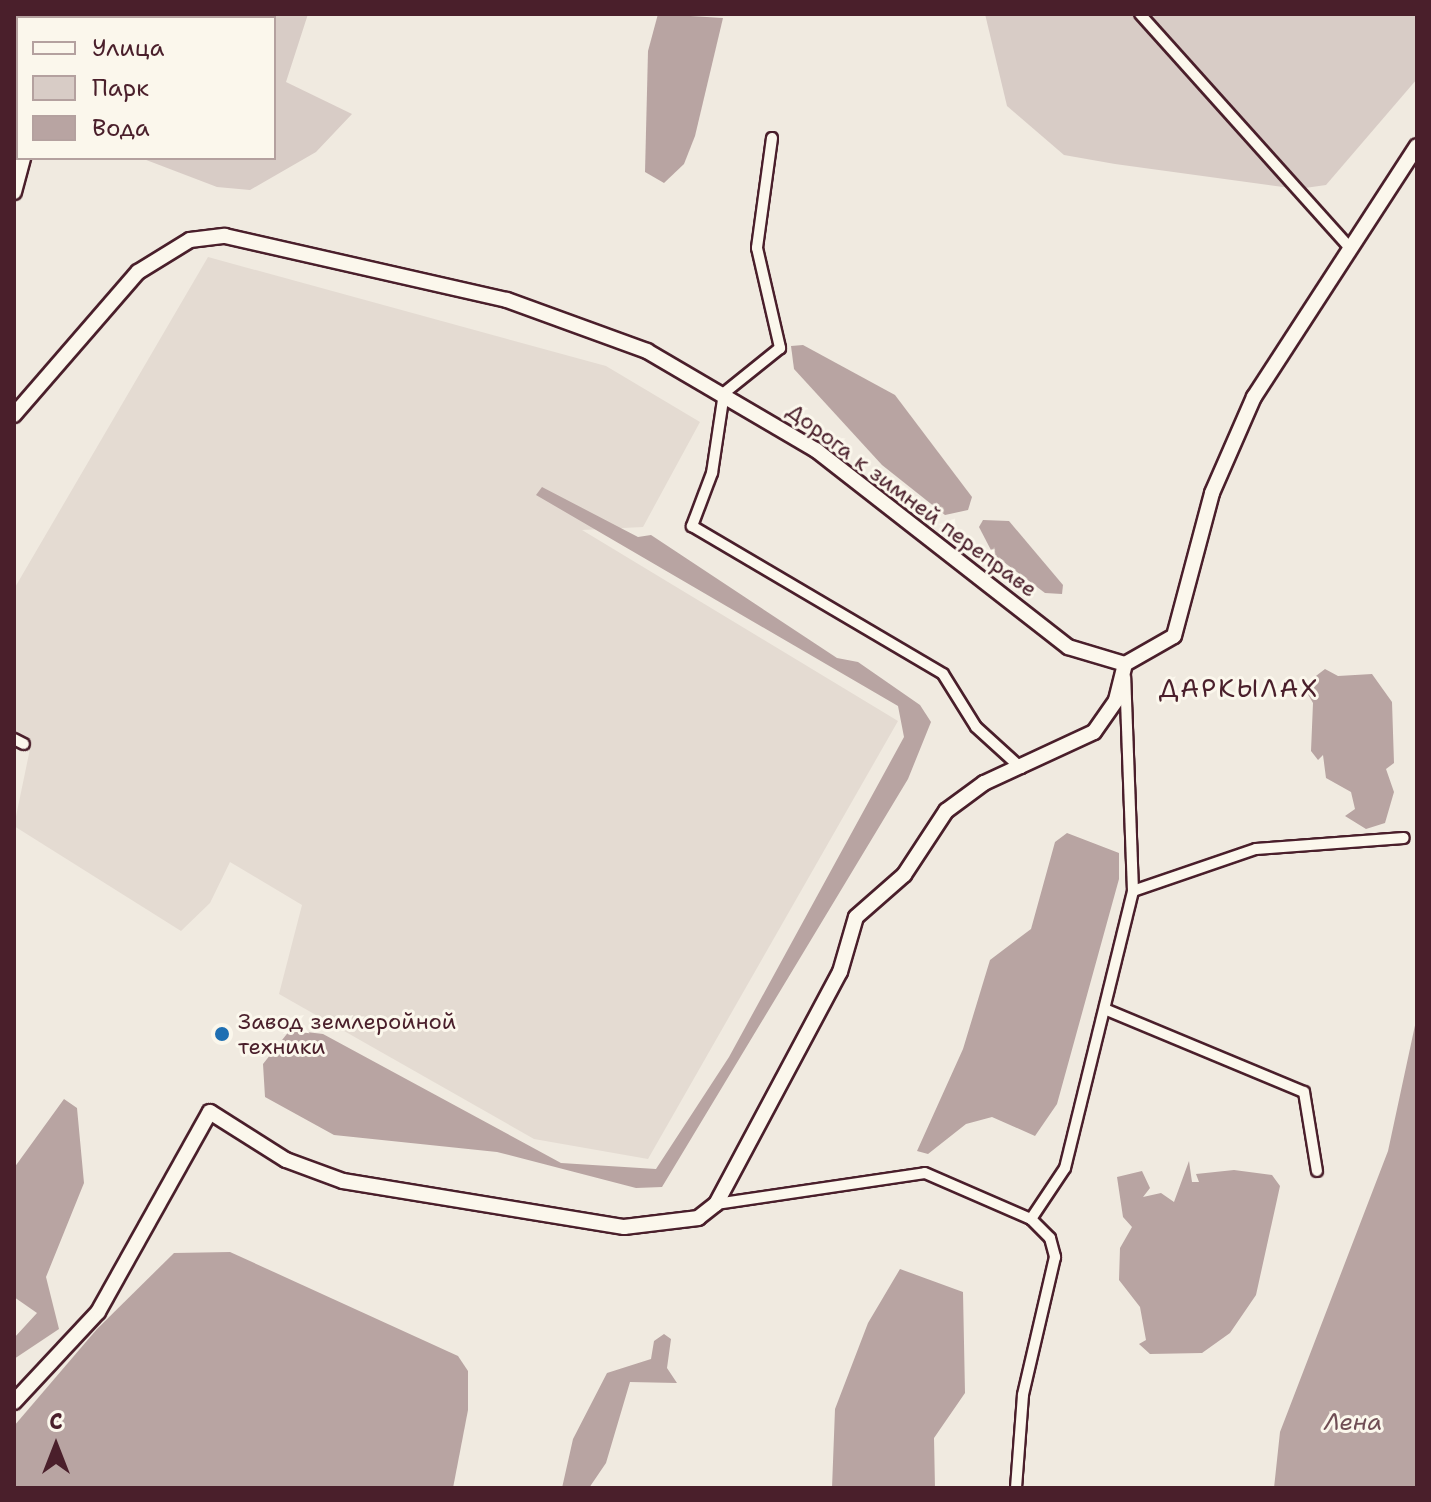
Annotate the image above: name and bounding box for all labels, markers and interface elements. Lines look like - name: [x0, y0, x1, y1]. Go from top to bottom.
- legend: [16, 16, 276, 160]
- text: Улица: [92, 32, 165, 64]
- text: Парк: [92, 72, 149, 104]
- text: Вода: [92, 112, 150, 144]
- street label: Дорога к зимней переправе: [782, 397, 1042, 603]
- district label: ДАРКЫЛАХ: [1159, 672, 1319, 704]
- place label: Завод землеройной техники: [238, 1008, 456, 1060]
- marker: Завод землеройной техники: [213, 1025, 231, 1043]
- north arrow: [16, 1406, 96, 1486]
- text: С: [49, 1407, 63, 1436]
- water label: Лена: [1324, 1409, 1382, 1437]

